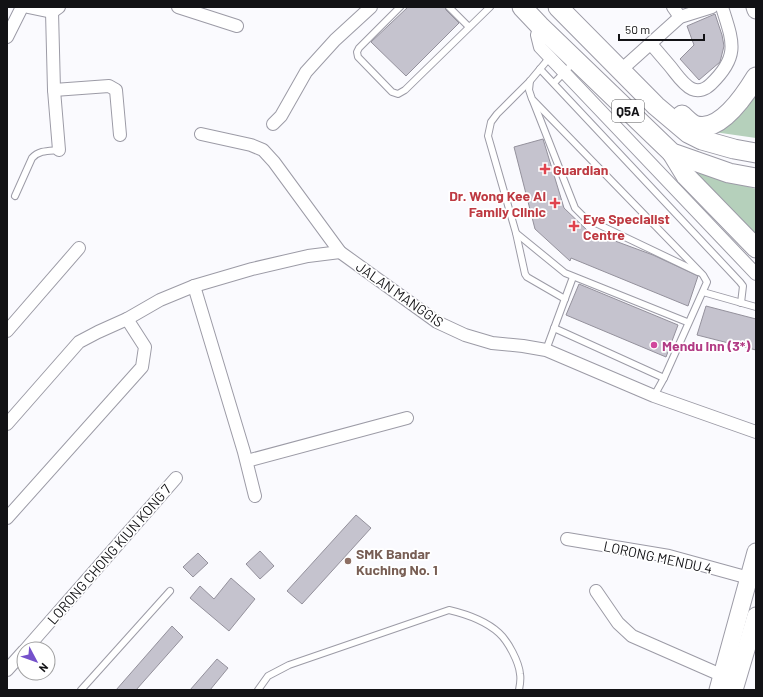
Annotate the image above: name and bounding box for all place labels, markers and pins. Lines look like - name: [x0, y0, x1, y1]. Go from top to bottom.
- place label: Guardian: [553, 161, 608, 178]
- marker: Guardian: [540, 164, 550, 174]
- place label: Dr. Wong Kee Ai Family Clinic: [449, 187, 546, 220]
- marker: Dr. Wong Kee Ai Family Clinic: [549, 197, 561, 209]
- place label: Eye Specialist Centre: [583, 210, 670, 243]
- marker: Eye Specialist Centre: [568, 220, 580, 232]
- place label: Mendu Inn (3*): [662, 337, 750, 354]
- marker: Mendu Inn (3*): [649, 340, 659, 350]
- place label: SMK Bandar Kuching No. 1: [356, 545, 438, 578]
- marker: SMK Bandar Kuching No. 1: [343, 556, 353, 566]

